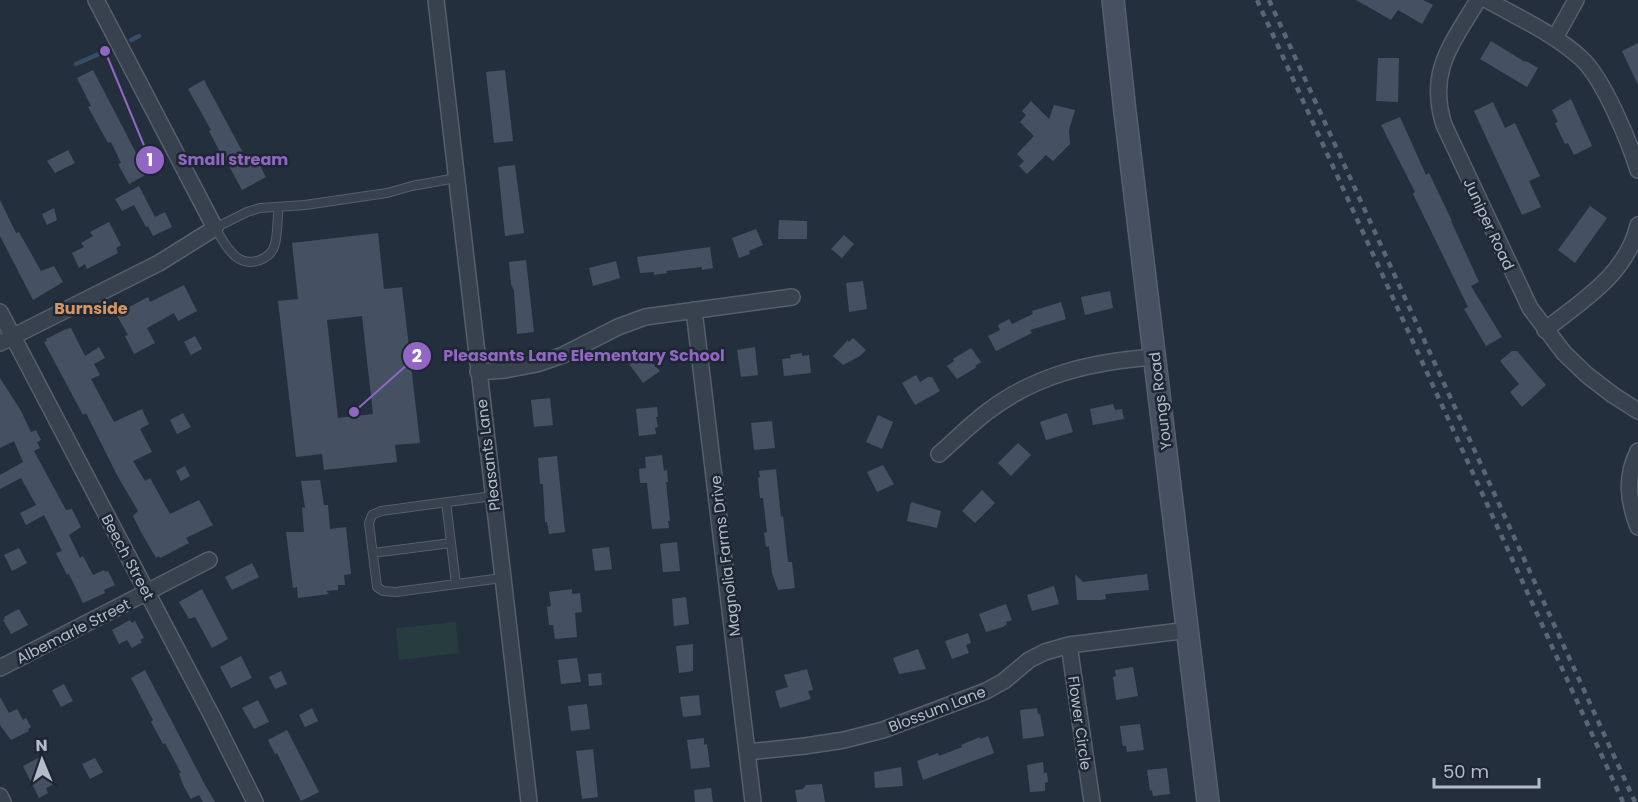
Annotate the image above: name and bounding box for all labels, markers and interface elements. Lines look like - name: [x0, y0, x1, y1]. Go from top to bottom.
- callout: Small stream: [135, 143, 300, 177]
- text: 1: [147, 147, 153, 172]
- text: Small stream: [178, 148, 288, 171]
- street label: Juniper Road: [1459, 175, 1519, 273]
- district label: Burnside: [54, 297, 128, 320]
- callout: Pleasants Lane Elementary School: [402, 339, 737, 373]
- text: 2: [412, 343, 422, 368]
- text: Pleasants Lane Elementary School: [443, 344, 725, 367]
- street label: Youngs Road: [1144, 351, 1176, 451]
- street label: Pleasants Lane: [471, 398, 505, 512]
- street label: Magnolia Farms Drive: [705, 474, 745, 638]
- street label: Beech Street: [97, 510, 159, 604]
- street label: Albemarle Street: [12, 593, 134, 669]
- street label: Flower Circle: [1063, 674, 1097, 772]
- street label: Blossum Lane: [885, 681, 989, 737]
- north arrow: [12, 730, 72, 790]
- text: N: [35, 734, 48, 757]
- scale bar: [1434, 751, 1539, 789]
- text: 50 m: [1443, 759, 1489, 784]

